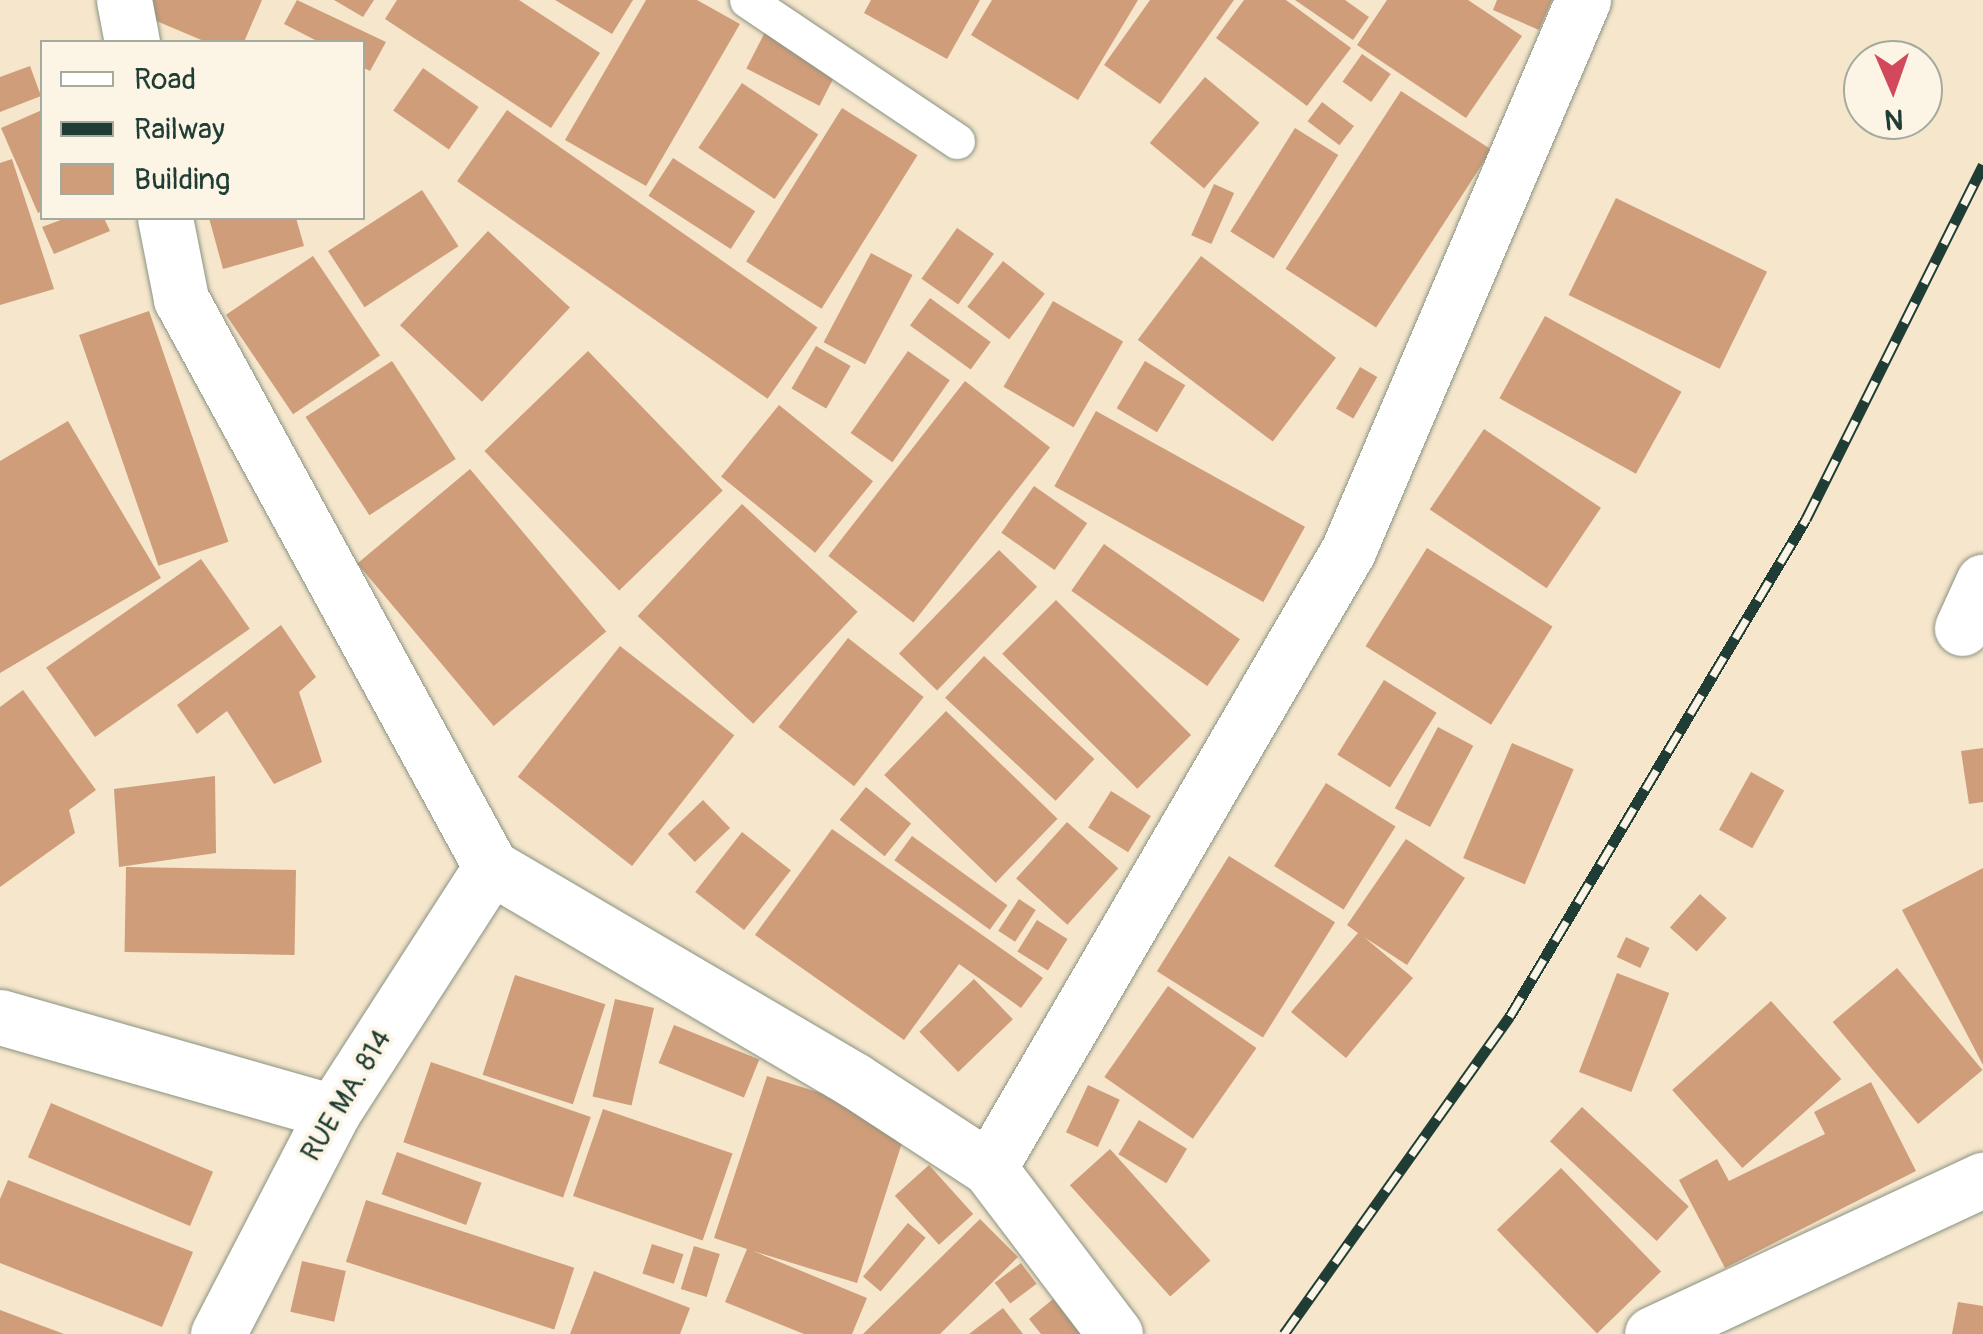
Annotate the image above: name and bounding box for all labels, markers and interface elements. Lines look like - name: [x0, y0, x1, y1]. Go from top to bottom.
- legend: [40, 40, 365, 220]
- north arrow: [1843, 40, 1943, 140]
- text: Road: [134, 61, 196, 98]
- text: N: [1884, 101, 1904, 136]
- text: Railway: [134, 111, 225, 148]
- text: Building: [134, 161, 230, 198]
- street label: RUE MA. 814: [295, 1024, 399, 1168]

